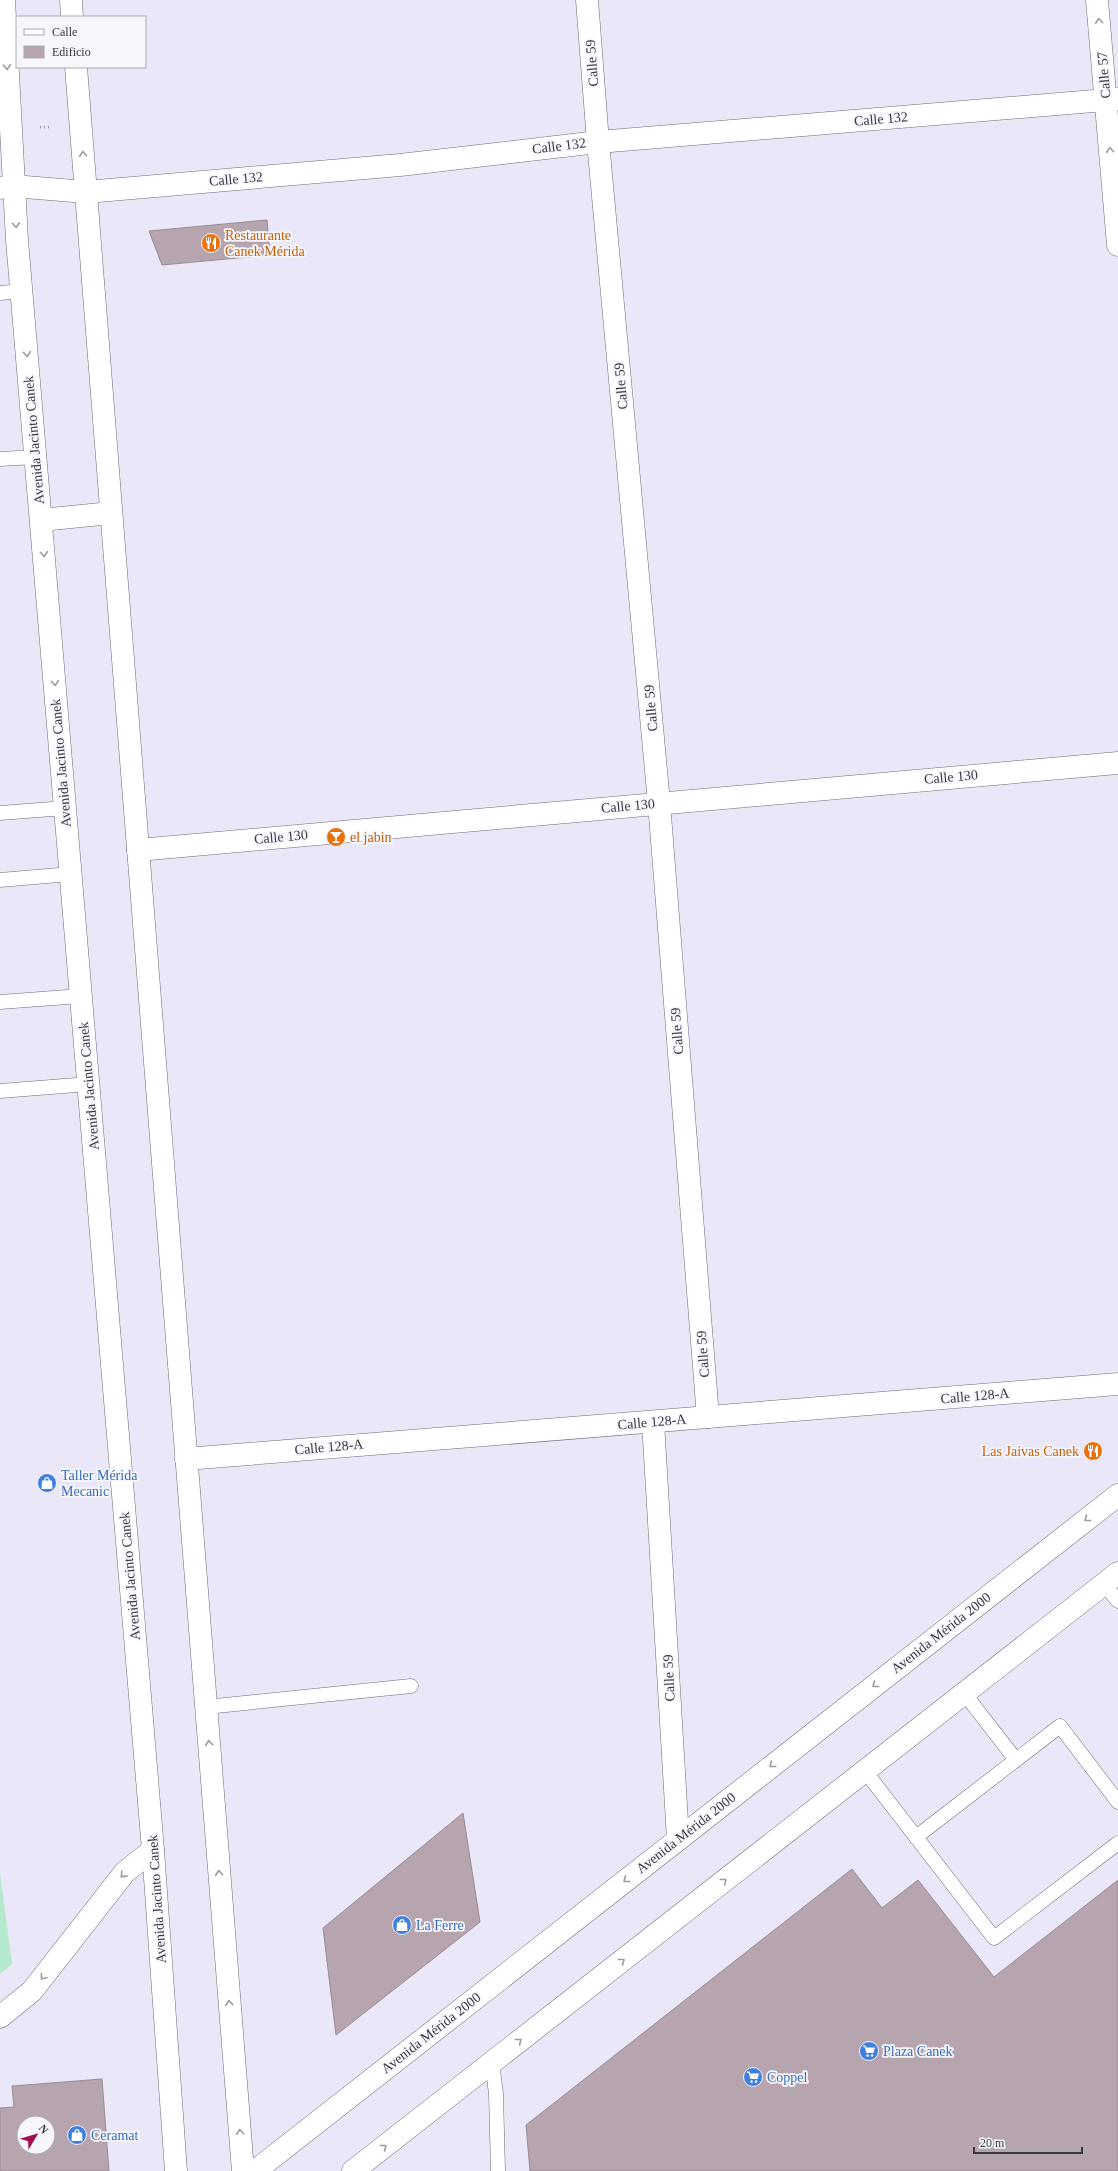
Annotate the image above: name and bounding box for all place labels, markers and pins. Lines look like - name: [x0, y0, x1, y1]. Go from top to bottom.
- place label: Restaurante Canek Mérida: [225, 228, 305, 259]
- restaurant icon: Restaurante Canek Mérida: [200, 232, 222, 254]
- bar icon: el jabin: [325, 826, 347, 848]
- place label: el jabin: [350, 830, 392, 845]
- restaurant icon: Las Jaivas Canek: [1082, 1440, 1104, 1462]
- place label: Las Jaivas Canek: [982, 1444, 1079, 1459]
- place label: Taller Mérida Mecanic: [61, 1468, 138, 1499]
- shop icon: Taller Mérida Mecanic: [36, 1472, 58, 1494]
- shop icon: La Ferre: [391, 1914, 413, 1936]
- place label: La Ferre: [416, 1918, 464, 1933]
- supermarket icon: Plaza Canek: [858, 2040, 880, 2062]
- place label: Plaza Canek: [883, 2044, 953, 2059]
- supermarket icon: Coppel: [742, 2066, 764, 2088]
- place label: Coppel: [767, 2070, 808, 2085]
- shop icon: Ceramat: [66, 2124, 88, 2146]
- place label: Ceramat: [91, 2128, 139, 2143]

